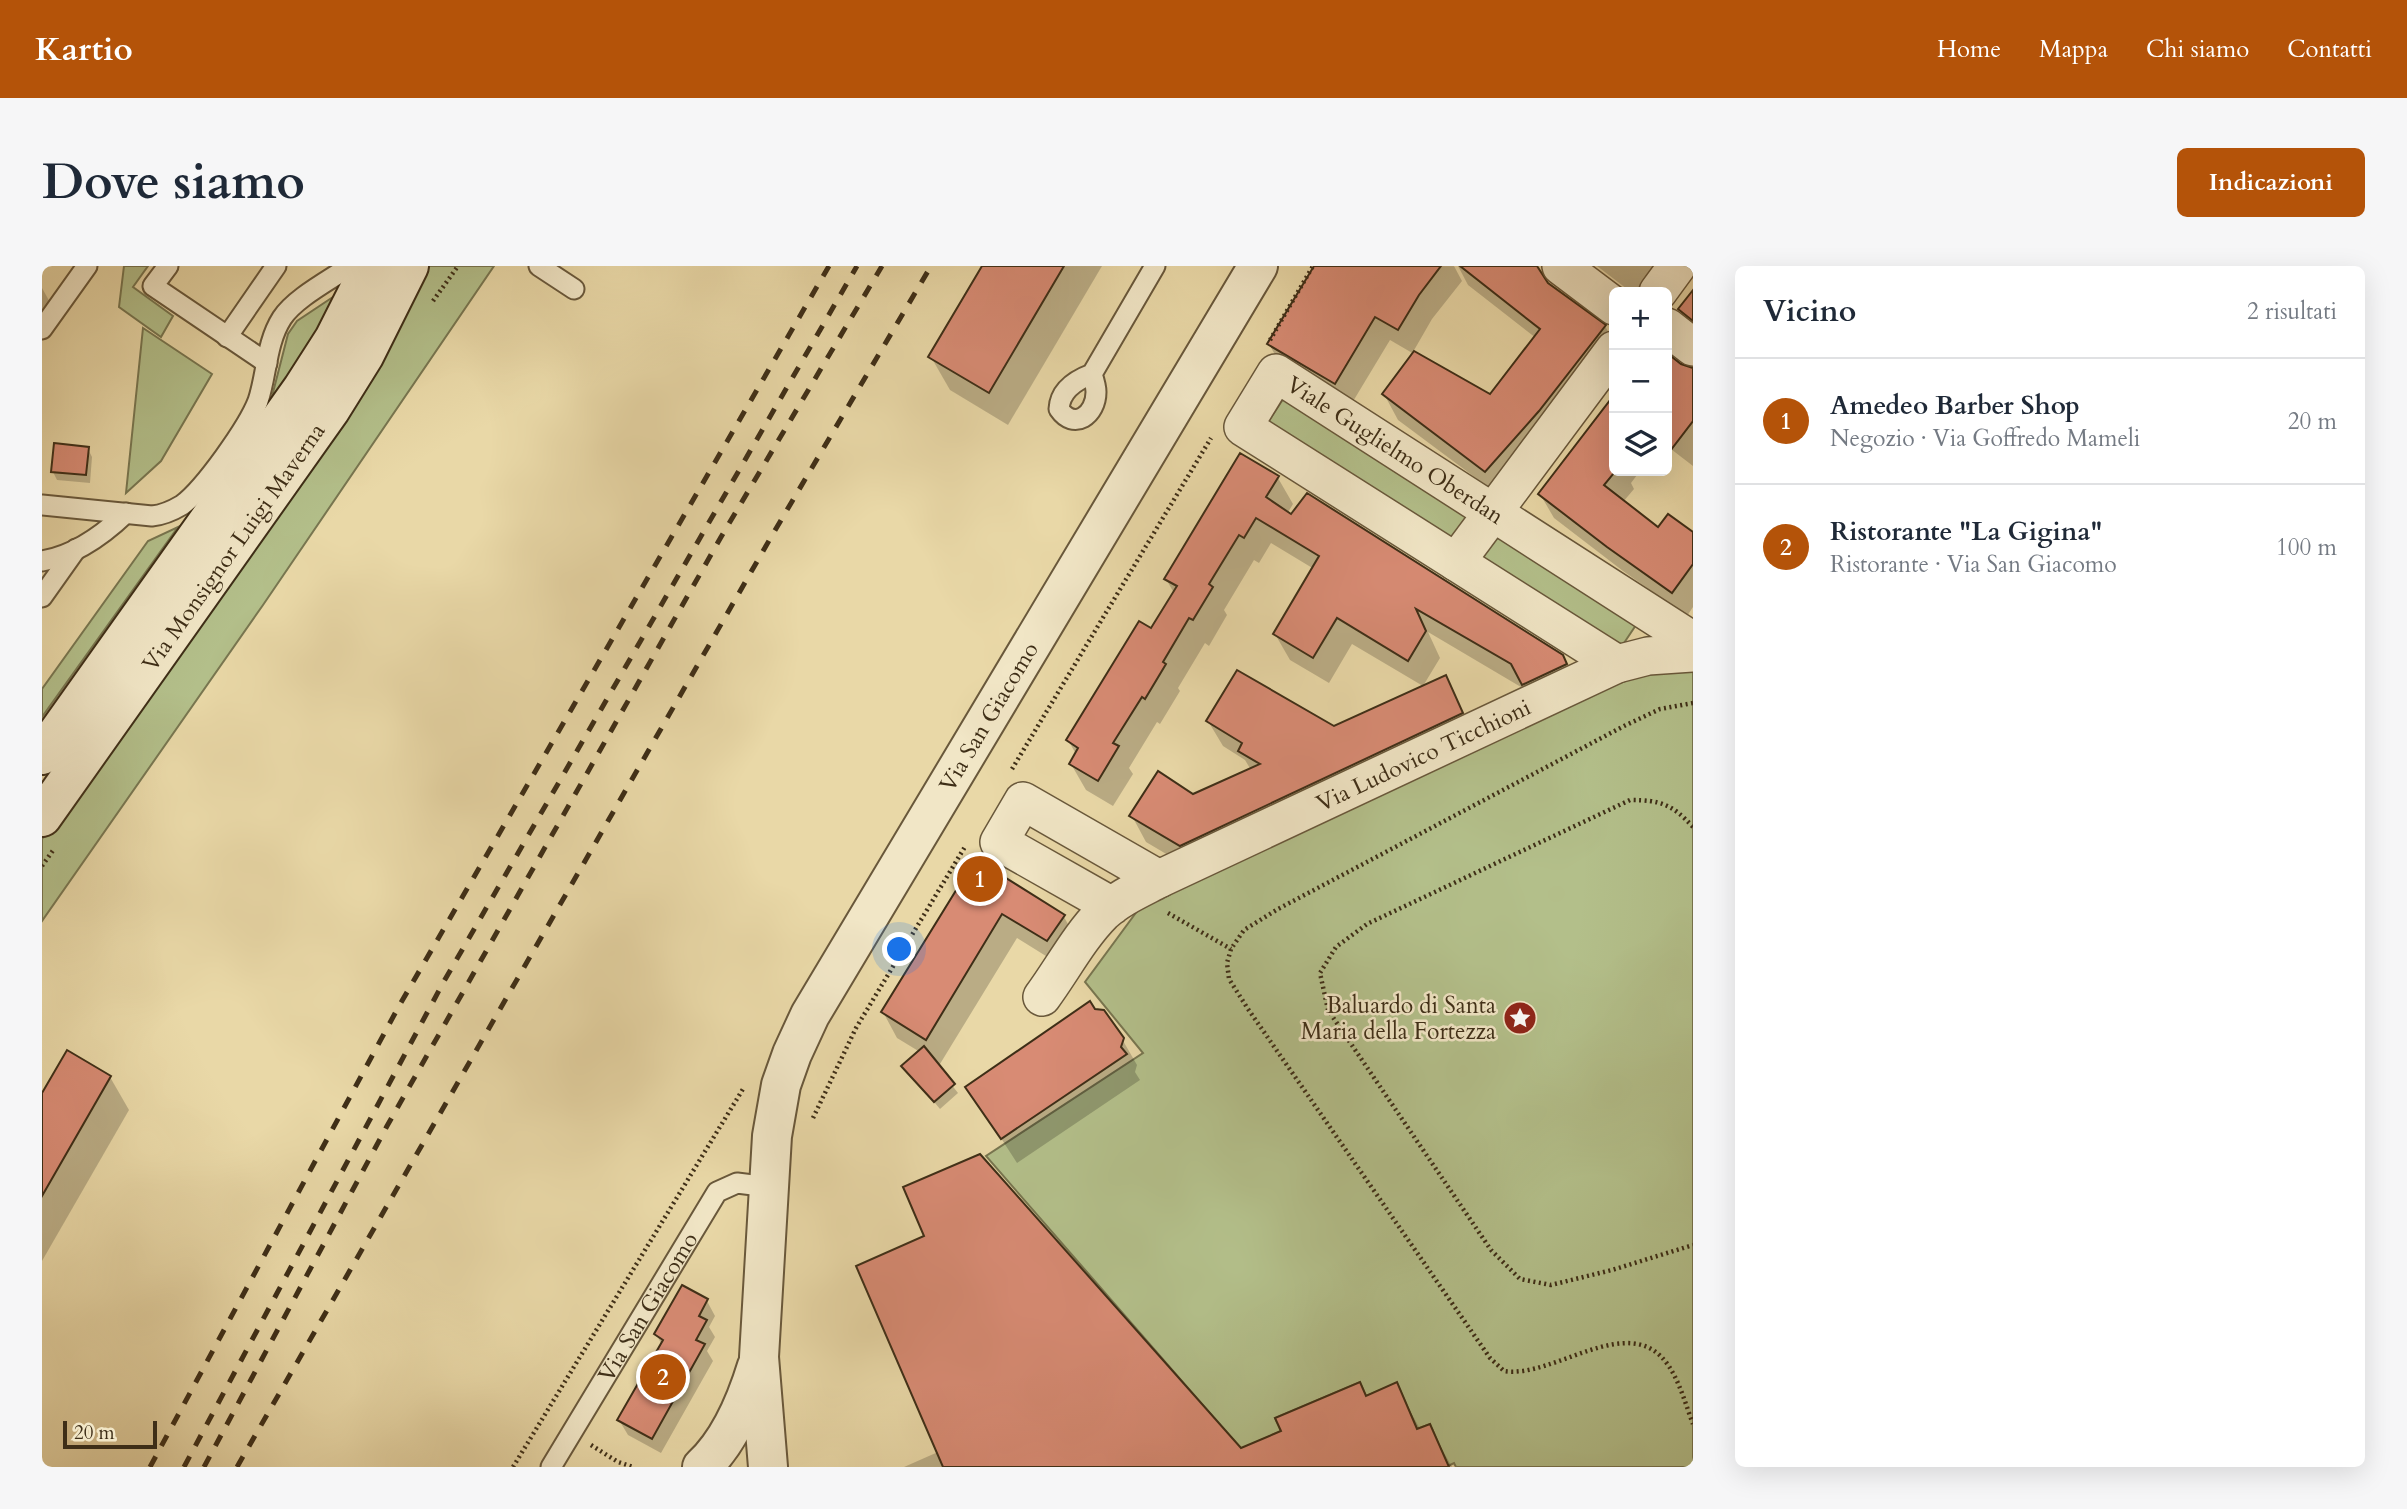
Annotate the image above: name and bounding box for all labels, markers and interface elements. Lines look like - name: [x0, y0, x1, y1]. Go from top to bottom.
- text: Kartio: [35, 27, 133, 72]
- text: Home: [1937, 33, 2001, 66]
- text: Mappa: [2039, 33, 2108, 66]
- text: Chi siamo: [2146, 33, 2249, 66]
- text: Contatti: [2287, 33, 2372, 66]
- button: Indicazioni: [2177, 148, 2365, 217]
- text: Dove siamo: [42, 149, 305, 216]
- map controls: [1609, 287, 1672, 476]
- button: +: [1609, 287, 1672, 350]
- text: Vicino: [1763, 291, 1856, 332]
- text: 2 risultati: [2247, 296, 2337, 327]
- button: −: [1609, 350, 1672, 413]
- street label: Viale Guglielmo Oberdan: [1280, 369, 1510, 532]
- text: Amedeo Barber Shop: [1830, 388, 2080, 423]
- text: 1: [1780, 406, 1792, 437]
- text: 20 m: [2288, 406, 2337, 437]
- button: layers: [1609, 413, 1672, 476]
- street label: Via Monsignor Luigi Maverna: [135, 417, 332, 678]
- text: Negozio · Via Goffredo Mameli: [1830, 423, 2140, 454]
- text: Ristorante "La Gigina": [1830, 514, 2102, 549]
- text: 2: [1780, 532, 1792, 563]
- text: 100 m: [2276, 532, 2337, 563]
- text: Ristorante · Via San Giacomo: [1830, 549, 2117, 580]
- street label: Via San Giacomo: [932, 636, 1046, 798]
- street label: Via Ludovico Ticchioni: [1311, 692, 1536, 819]
- pin: 1: [957, 853, 1003, 905]
- your location: [882, 932, 916, 966]
- place label: Baluardo di Santa Maria della Fortezza: [1301, 990, 1496, 1047]
- place icon: Baluardo di Santa Maria della Fortezza: [1501, 999, 1539, 1037]
- street label: Via San Giacomo: [591, 1226, 705, 1388]
- pin: 2: [640, 1351, 686, 1403]
- scale bar: [63, 1418, 158, 1450]
- text: 20 m: [74, 1420, 115, 1446]

